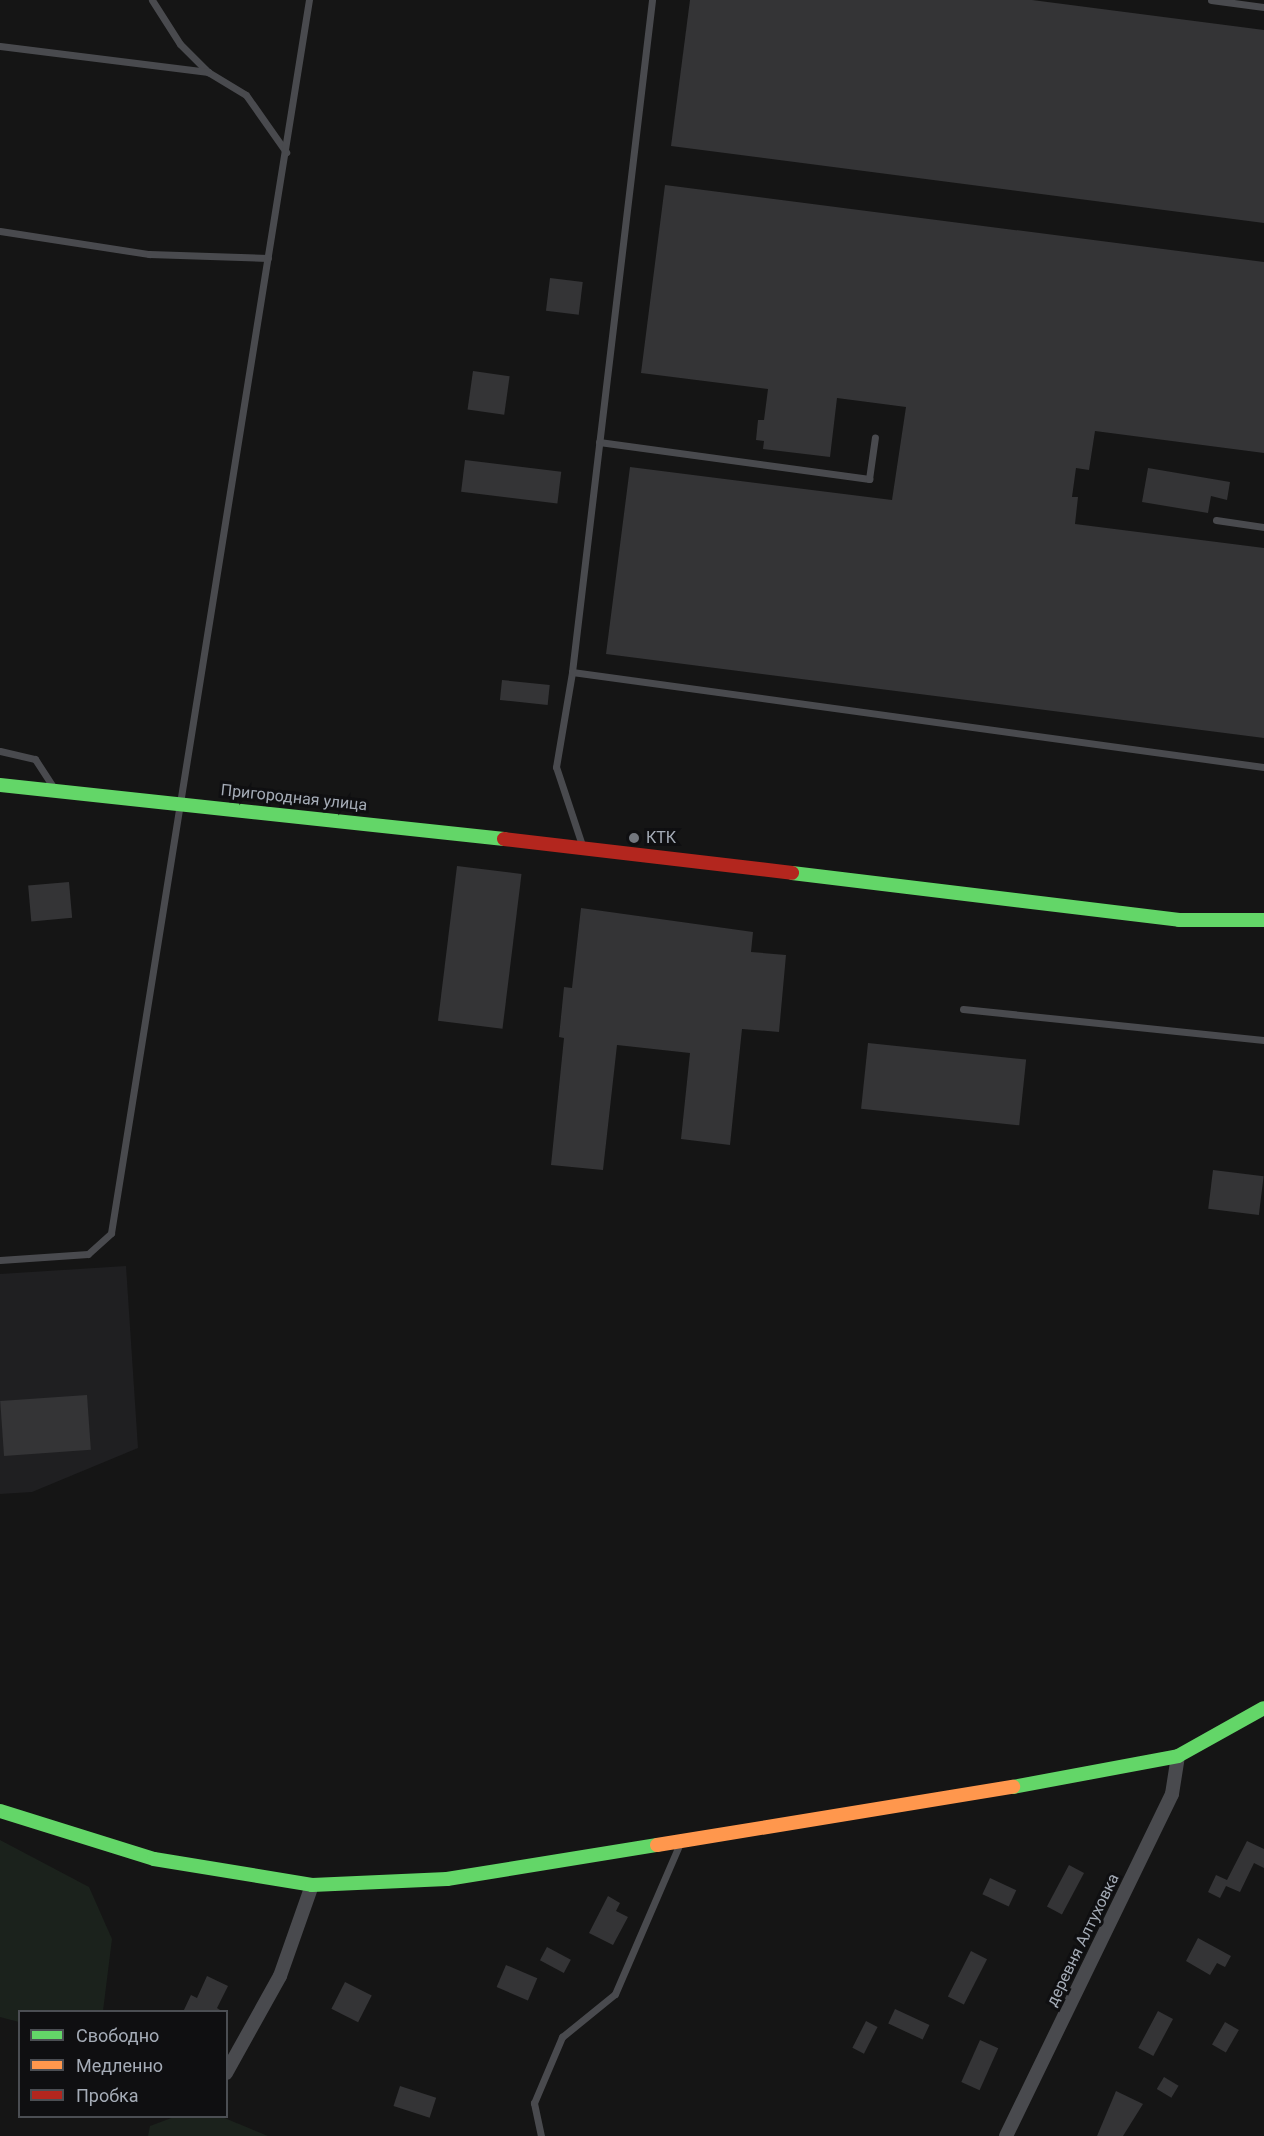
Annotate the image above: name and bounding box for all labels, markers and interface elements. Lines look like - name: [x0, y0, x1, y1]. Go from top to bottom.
- street label: Пригородная улица: [220, 781, 368, 815]
- place label: КТК: [646, 828, 676, 848]
- marker: КТК: [627, 831, 641, 845]
- street label: деревня Алтуховка: [1043, 1870, 1123, 2010]
- legend: [18, 2010, 228, 2118]
- text: Свободно: [76, 2025, 159, 2046]
- text: Медленно: [76, 2055, 163, 2076]
- text: Пробка: [76, 2085, 139, 2106]

